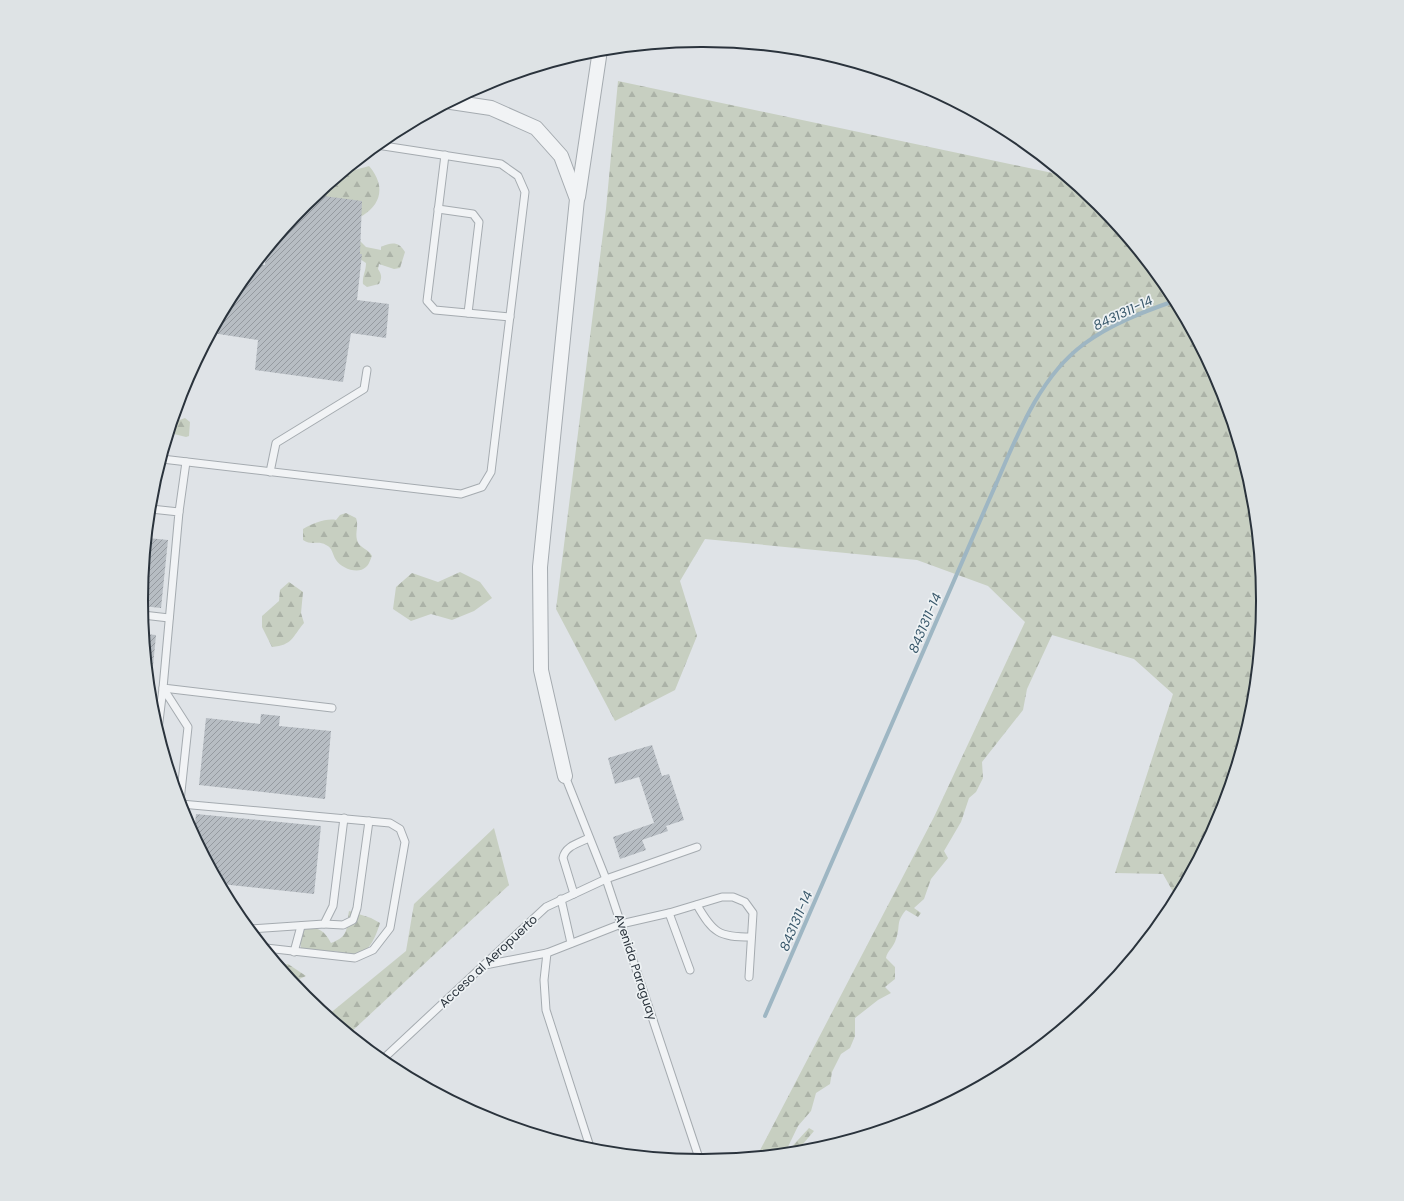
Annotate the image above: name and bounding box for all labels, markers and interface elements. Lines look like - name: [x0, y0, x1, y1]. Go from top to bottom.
- water label: 8431311-14: [1090, 291, 1156, 335]
- water label: 8431311-14: [904, 590, 946, 656]
- water label: 8431311-14: [775, 888, 817, 954]
- street label: Acceso al Aeropuerto: [435, 911, 541, 1011]
- street label: Avenida Paraguay: [611, 912, 661, 1022]

